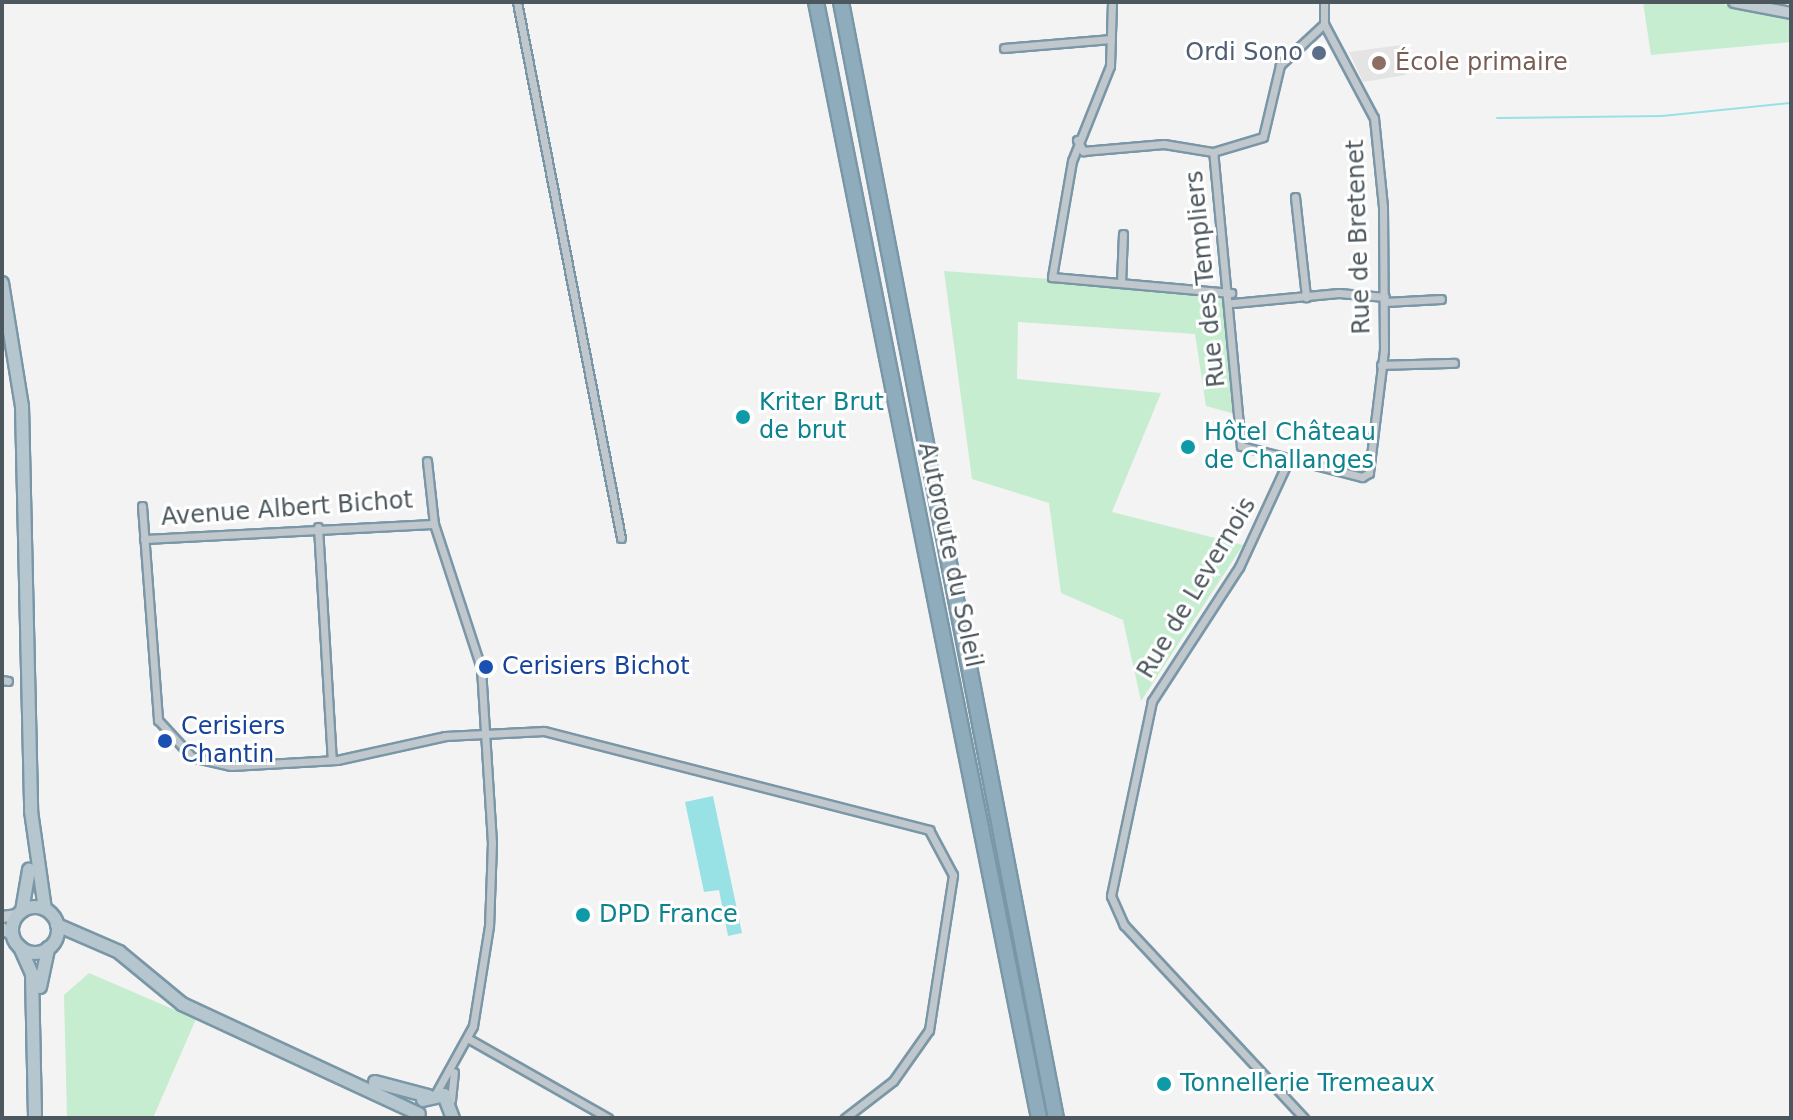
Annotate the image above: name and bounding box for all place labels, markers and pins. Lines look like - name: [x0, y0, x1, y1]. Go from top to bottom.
- place label: Ordi Sono: [1185, 39, 1303, 67]
- marker: Ordi Sono: [1310, 44, 1328, 62]
- place label: École primaire: [1395, 49, 1568, 77]
- marker: École primaire: [1370, 54, 1388, 72]
- place label: Kriter Brut de brut: [759, 389, 884, 445]
- marker: Kriter Brut de brut: [734, 408, 752, 426]
- place label: Hôtel Château de Challanges: [1204, 419, 1376, 475]
- marker: Hôtel Château de Challanges: [1179, 438, 1197, 456]
- place label: Cerisiers Bichot: [502, 653, 690, 681]
- marker: Cerisiers Bichot: [477, 658, 495, 676]
- place label: Cerisiers Chantin: [181, 713, 285, 769]
- marker: Cerisiers Chantin: [156, 732, 174, 750]
- place label: DPD France: [599, 901, 738, 929]
- marker: DPD France: [574, 906, 592, 924]
- place label: Tonnellerie Tremeaux: [1180, 1070, 1435, 1098]
- marker: Tonnellerie Tremeaux: [1155, 1075, 1173, 1093]

